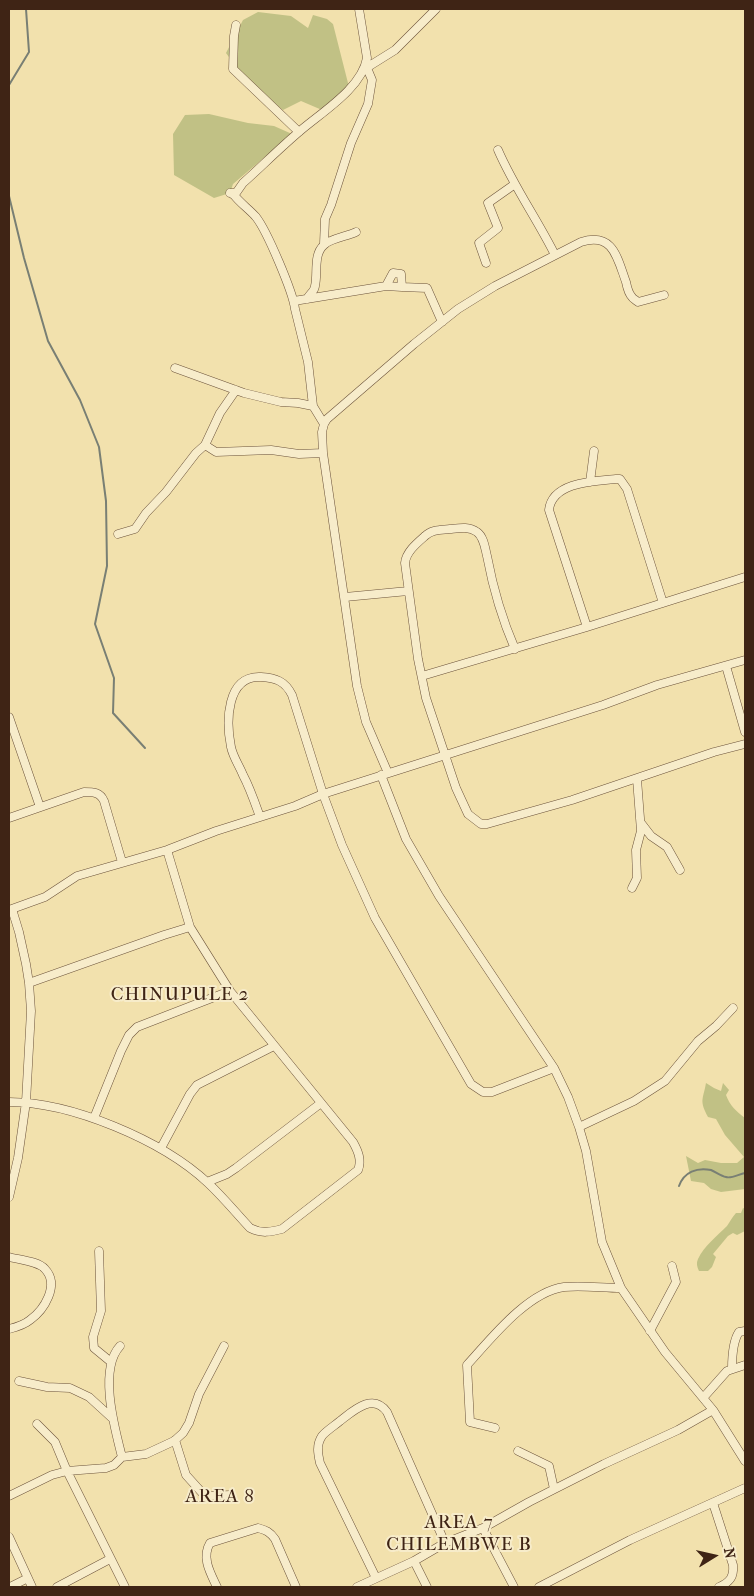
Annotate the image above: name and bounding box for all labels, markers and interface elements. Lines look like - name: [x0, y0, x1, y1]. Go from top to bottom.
- district label: CHINUPULE 2: [109, 984, 251, 1006]
- district label: AREA 8: [184, 1486, 256, 1508]
- district label: AREA 7 CHILEMBWE B: [385, 1512, 533, 1556]
- north arrow: [689, 1531, 739, 1581]
- text: N: [720, 1547, 739, 1560]

